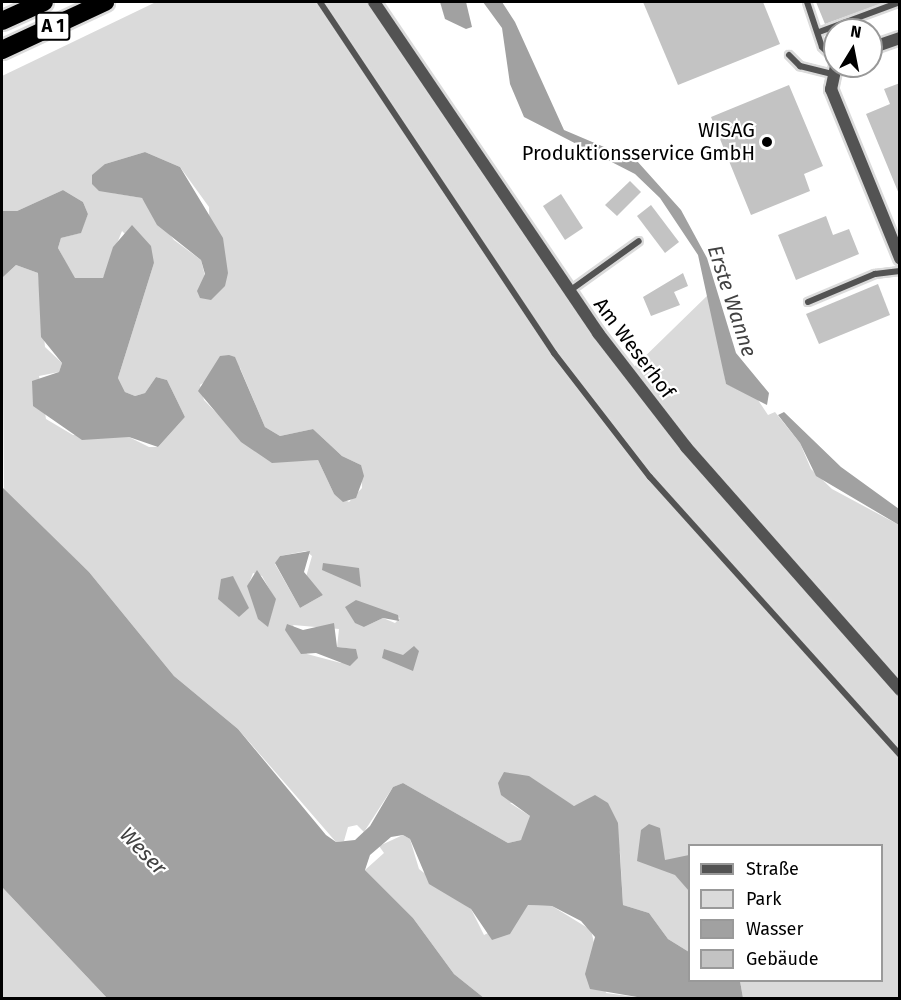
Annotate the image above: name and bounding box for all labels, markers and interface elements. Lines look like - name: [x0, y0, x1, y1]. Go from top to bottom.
- road number: A 1: [35, 11, 71, 41]
- north arrow: [823, 18, 883, 78]
- text: N: [849, 21, 863, 42]
- place label: WISAG Produktionsservice GmbH: [522, 118, 755, 165]
- marker: WISAG Produktionsservice GmbH: [760, 135, 774, 149]
- water label: Erste Wanne: [702, 242, 762, 360]
- street label: Am Weserhof: [589, 293, 679, 403]
- water label: Weser: [114, 822, 172, 880]
- legend: [688, 844, 883, 982]
- text: Straße: [746, 858, 799, 880]
- text: Park: [746, 888, 781, 910]
- text: Wasser: [746, 918, 803, 940]
- text: Gebäude: [746, 948, 819, 970]

